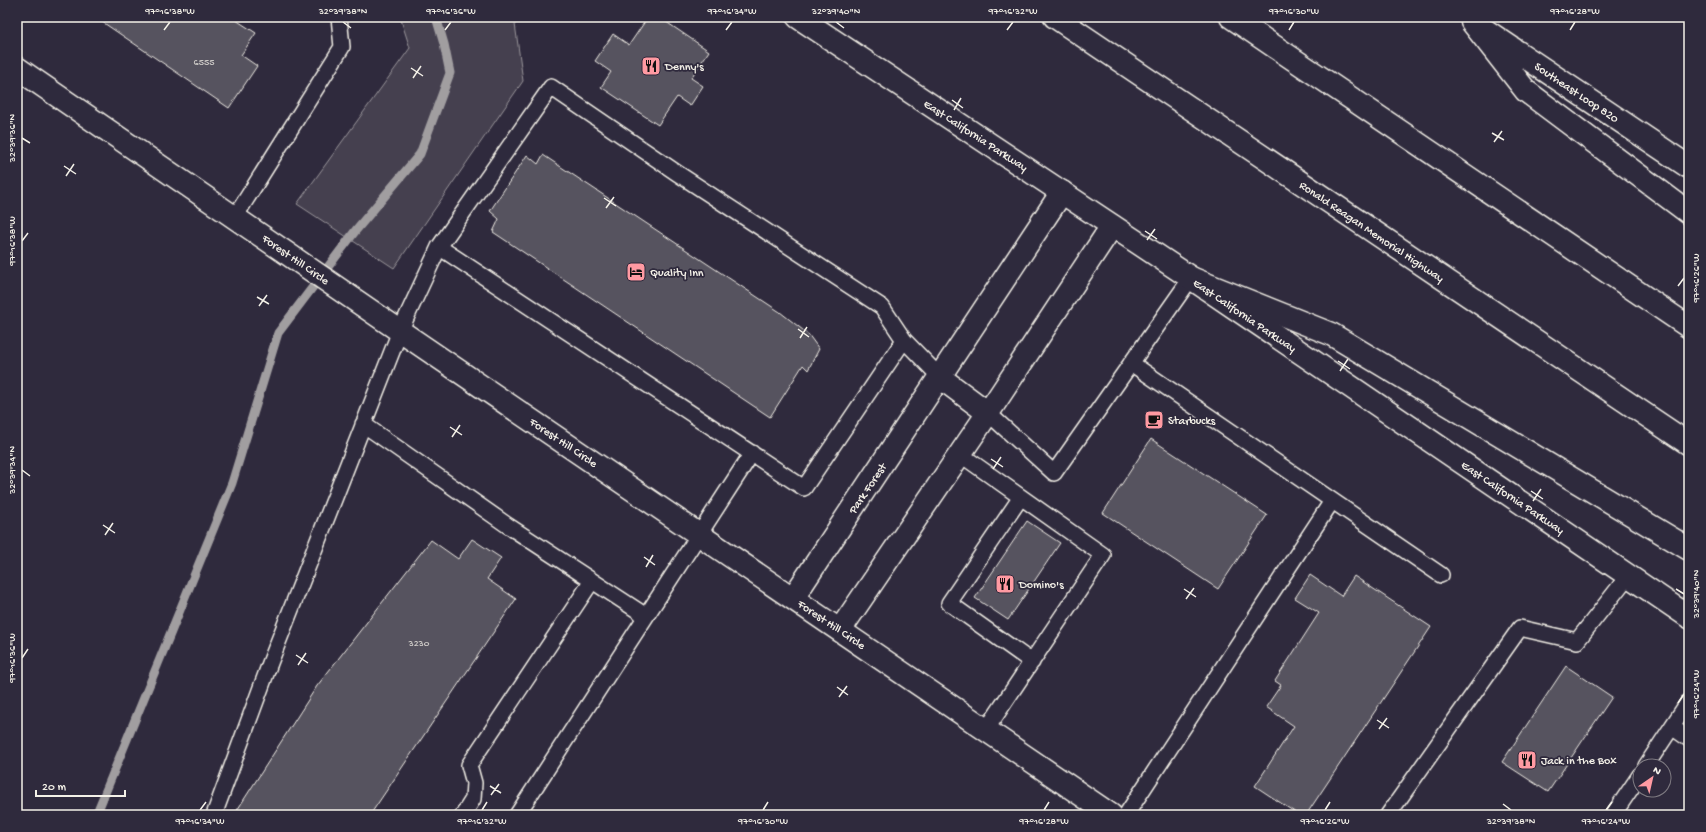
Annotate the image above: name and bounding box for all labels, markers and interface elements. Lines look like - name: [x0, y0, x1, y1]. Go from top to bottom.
- text: 97°16'38"W: [144, 6, 195, 18]
- text: 32°39'38"N: [318, 6, 368, 18]
- text: 97°16'36"W: [425, 6, 476, 18]
- text: 97°16'34"W: [707, 6, 757, 18]
- text: 32°39'40"N: [811, 6, 861, 18]
- text: 97°16'32"W: [987, 6, 1038, 18]
- text: 97°16'30"W: [1268, 6, 1319, 18]
- text: 97°16'28"W: [1549, 6, 1600, 18]
- restaurant icon: Denny's: [640, 55, 662, 77]
- house number: 6555: [194, 57, 214, 69]
- street label: Southeast Loop 820: [1531, 60, 1621, 127]
- place label: Denny's: [664, 61, 704, 75]
- street label: East California Parkway: [920, 98, 1030, 176]
- text: 32°39'36"N: [7, 113, 19, 163]
- street label: Ronald Reagan Memorial Highway: [1296, 179, 1446, 286]
- text: 97°16'38"W: [7, 216, 19, 267]
- street label: Forest Hill Circle: [258, 232, 332, 289]
- text: 97°16'26"W: [1691, 253, 1703, 303]
- hotel icon: Quality Inn: [625, 261, 647, 283]
- place label: Quality Inn: [650, 267, 704, 281]
- street label: East California Parkway: [1190, 277, 1298, 356]
- cafe icon: Starbucks: [1143, 409, 1165, 431]
- street label: Forest Hill Circle: [525, 415, 600, 472]
- place label: Starbucks: [1168, 415, 1216, 429]
- text: 32°39'34"N: [7, 446, 19, 495]
- street label: East California Parkway: [1458, 459, 1566, 538]
- street label: Park Forest: [846, 460, 891, 518]
- text: 32°39'40"N: [1691, 569, 1703, 619]
- restaurant icon: Domino's: [994, 573, 1016, 595]
- place label: Domino's: [1018, 579, 1064, 593]
- street label: Forest Hill Circle: [793, 597, 868, 654]
- text: 97°16'36"W: [7, 633, 19, 684]
- house number: 3230: [408, 638, 430, 650]
- text: 97°16'24"W: [1691, 669, 1703, 719]
- restaurant icon: Jack in the Box: [1516, 749, 1538, 771]
- place label: Jack in the Box: [1541, 755, 1617, 769]
- north arrow: [1632, 758, 1672, 798]
- text: N: [1650, 764, 1663, 778]
- scale bar: [36, 772, 125, 798]
- text: 20 m: [42, 781, 67, 795]
- text: 97°16'34"W: [175, 816, 225, 828]
- text: 97°16'32"W: [456, 816, 507, 828]
- text: 97°16'30"W: [737, 816, 788, 828]
- text: 97°16'28"W: [1018, 816, 1069, 828]
- text: 97°16'26"W: [1300, 816, 1350, 828]
- text: 32°39'38"N: [1486, 816, 1536, 828]
- text: 97°16'24"W: [1581, 816, 1631, 828]

